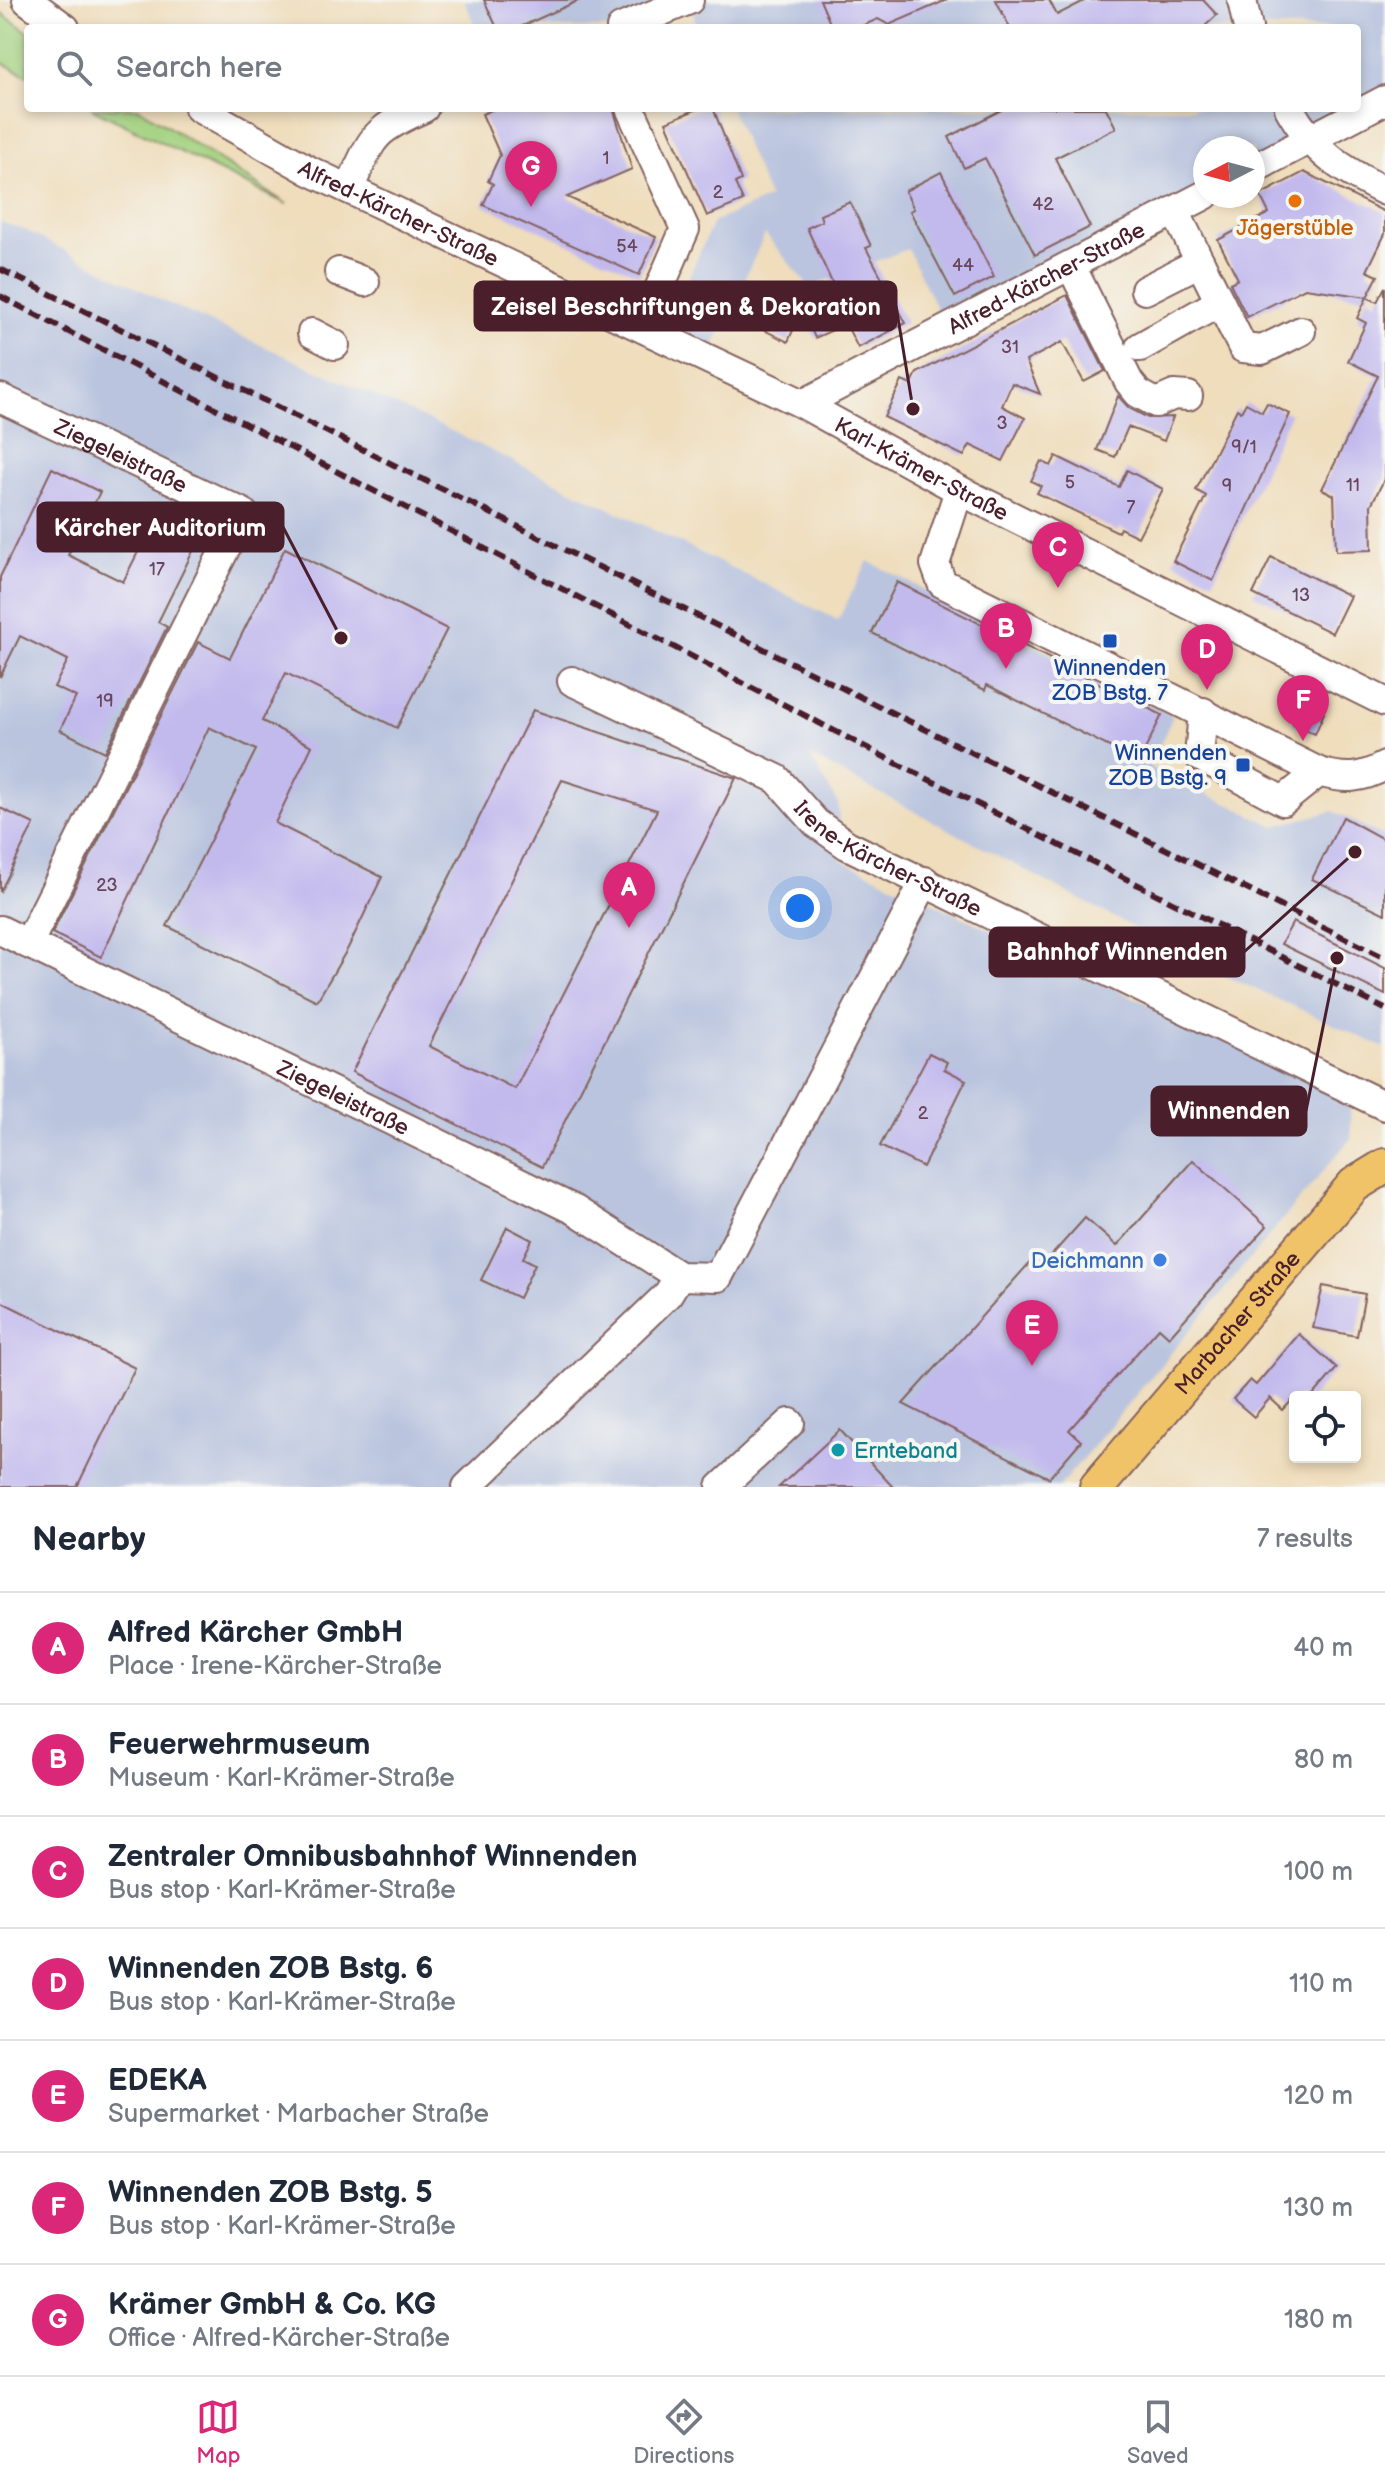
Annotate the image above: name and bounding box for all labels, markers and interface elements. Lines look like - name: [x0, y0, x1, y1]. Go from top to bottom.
- search box: [24, 24, 1361, 112]
- icon: search: [52, 46, 96, 90]
- text: Search here: [116, 50, 282, 86]
- north arrow: [1193, 136, 1265, 208]
- pin: G: [505, 141, 557, 207]
- house number: 1: [603, 148, 609, 169]
- street label: Alfred-Kärcher-Straße: [293, 155, 503, 273]
- house number: 2: [713, 182, 724, 203]
- marker: Jägerstüble: [1286, 192, 1304, 210]
- house number: 42: [1032, 194, 1054, 215]
- place label: Jägerstüble: [1236, 215, 1354, 242]
- street label: Alfred-Kärcher-Straße: [944, 217, 1150, 341]
- house number: 54: [616, 236, 638, 257]
- house number: 44: [952, 255, 974, 276]
- callout: Zeisel Beschriftungen & Dekoration: [475, 282, 896, 330]
- text: Zeisel Beschriftungen & Dekoration: [491, 293, 881, 322]
- house number: 31: [1001, 337, 1019, 358]
- street label: Karl-Krämer-Straße: [829, 412, 1012, 527]
- street label: Ziegeleistraße: [49, 413, 191, 500]
- house number: 3: [996, 413, 1008, 434]
- house number: 9/1: [1231, 437, 1257, 458]
- house number: 5: [1065, 472, 1075, 493]
- house number: 11: [1346, 475, 1360, 496]
- house number: 9: [1222, 476, 1232, 497]
- house number: 7: [1127, 497, 1136, 518]
- callout: Kärcher Auditorium: [38, 503, 283, 551]
- text: Kärcher Auditorium: [54, 514, 266, 543]
- pin: C: [1032, 522, 1084, 588]
- house number: 17: [149, 559, 165, 580]
- house number: 13: [1292, 585, 1310, 606]
- pin: B: [980, 603, 1032, 669]
- pin: D: [1181, 624, 1233, 690]
- marker: Winnenden ZOB Bstg. 7: [1101, 632, 1119, 650]
- place label: Winnenden ZOB Bstg. 7: [1051, 655, 1168, 707]
- pin: F: [1277, 675, 1329, 741]
- house number: 19: [96, 691, 114, 712]
- place label: Winnenden ZOB Bstg. 9: [1108, 740, 1227, 792]
- marker: Winnenden ZOB Bstg. 9: [1234, 756, 1252, 774]
- street label: Irene-Kärcher-Straße: [787, 795, 986, 923]
- pin: A: [603, 862, 655, 928]
- house number: 23: [96, 875, 118, 896]
- your location: [780, 888, 820, 928]
- callout: Bahnhof Winnenden: [990, 928, 1244, 976]
- text: Bahnhof Winnenden: [1006, 938, 1228, 967]
- street label: Ziegeleistraße: [272, 1055, 413, 1142]
- callout: Winnenden: [1152, 1087, 1306, 1135]
- text: Winnenden: [1168, 1097, 1290, 1126]
- house number: 2: [918, 1103, 929, 1124]
- street label: Marbacher Straße: [1170, 1246, 1307, 1401]
- place label: Deichmann: [1031, 1248, 1144, 1275]
- marker: Deichmann: [1151, 1251, 1169, 1269]
- pin: E: [1006, 1300, 1058, 1366]
- map controls: [1289, 1391, 1361, 1463]
- button: locate: [1289, 1391, 1361, 1463]
- place label: Ernteband: [854, 1438, 958, 1465]
- marker: Ernteband: [829, 1441, 847, 1459]
- text: Nearby: [32, 1519, 146, 1560]
- text: 7 results: [1257, 1524, 1353, 1555]
- text: Alfred Kärcher GmbH: [108, 1615, 403, 1651]
- text: A: [50, 1633, 66, 1664]
- text: 40 m: [1293, 1633, 1353, 1664]
- text: Place · Irene-Kärcher-Straße: [108, 1651, 442, 1682]
- text: Feuerwehrmuseum: [108, 1727, 370, 1763]
- text: B: [49, 1745, 67, 1776]
- text: 80 m: [1294, 1745, 1353, 1776]
- text: Museum · Karl-Krämer-Straße: [108, 1763, 455, 1794]
- text: Zentraler Omnibusbahnhof Winnenden: [108, 1839, 638, 1875]
- text: C: [49, 1857, 67, 1888]
- text: 100 m: [1284, 1857, 1353, 1888]
- text: Bus stop · Karl-Krämer-Straße: [108, 1875, 456, 1906]
- text: Winnenden ZOB Bstg. 6: [108, 1951, 434, 1987]
- text: D: [49, 1969, 67, 2000]
- text: 110 m: [1289, 1969, 1353, 2000]
- text: Bus stop · Karl-Krämer-Straße: [108, 1987, 456, 2018]
- text: EDEKA: [108, 2063, 207, 2099]
- text: E: [50, 2081, 66, 2112]
- text: 120 m: [1284, 2081, 1353, 2112]
- text: Supermarket · Marbacher Straße: [108, 2099, 489, 2130]
- text: Winnenden ZOB Bstg. 5: [108, 2175, 433, 2211]
- text: F: [50, 2193, 66, 2224]
- text: 130 m: [1283, 2193, 1353, 2224]
- text: Bus stop · Karl-Krämer-Straße: [108, 2211, 456, 2242]
- text: Krämer GmbH & Co. KG: [108, 2287, 436, 2323]
- text: G: [48, 2305, 68, 2336]
- text: 180 m: [1284, 2305, 1353, 2336]
- text: Office · Alfred-Kärcher-Straße: [108, 2323, 450, 2354]
- tab: Map: [196, 2395, 241, 2470]
- tab: Directions: [633, 2395, 734, 2470]
- tab: Saved: [1127, 2395, 1189, 2470]

